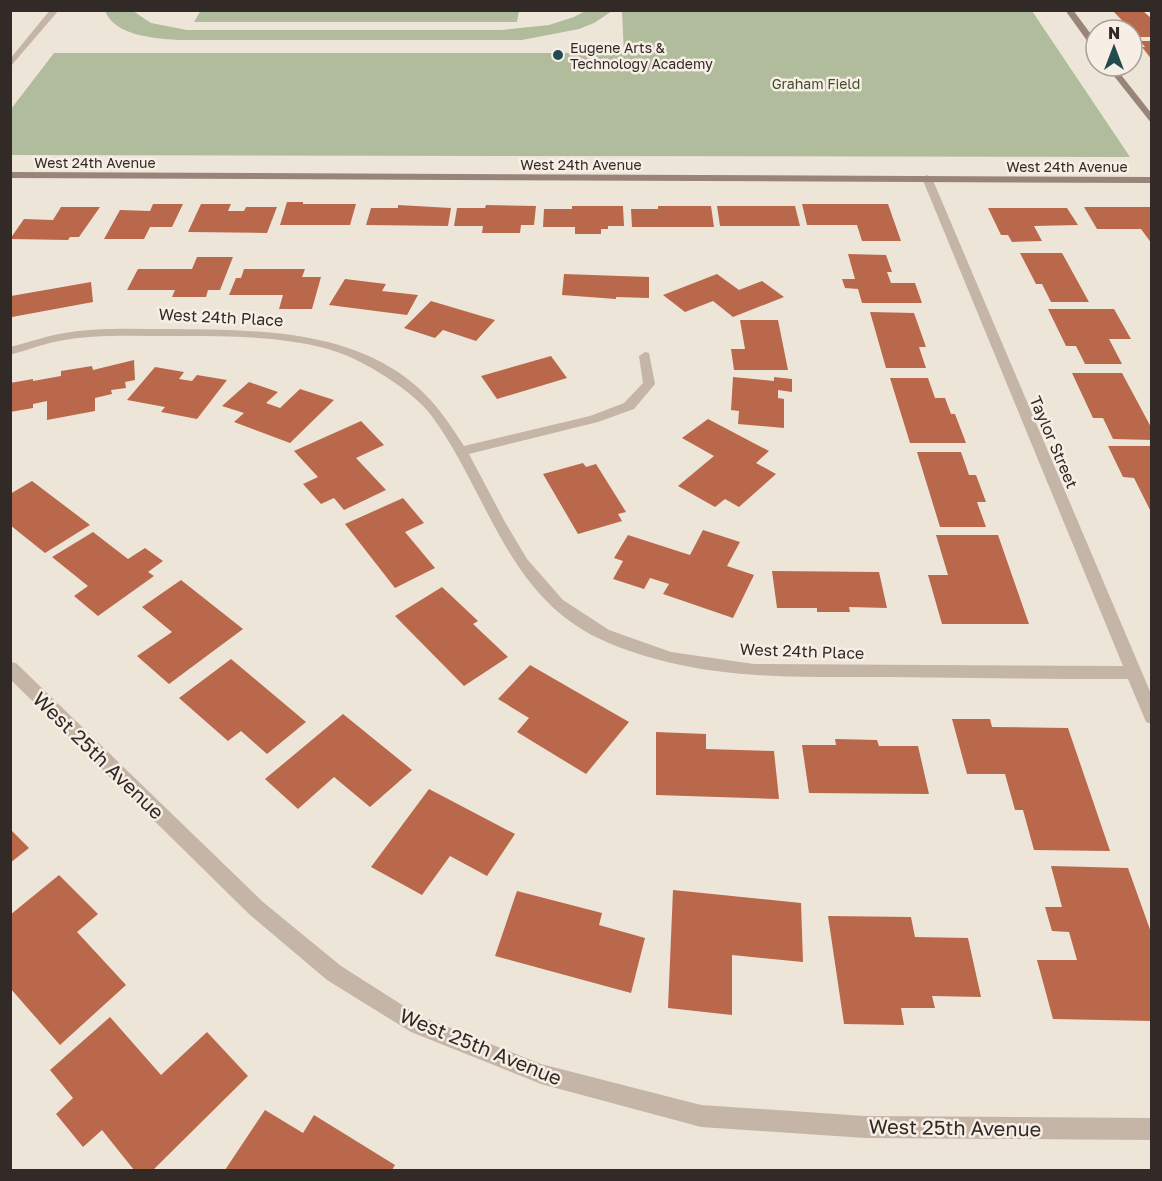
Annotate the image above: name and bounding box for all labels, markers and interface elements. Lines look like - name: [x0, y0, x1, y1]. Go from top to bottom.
- north arrow: [1084, 18, 1144, 78]
- text: N: [1108, 23, 1120, 43]
- place label: Eugene Arts & Technology Academy: [570, 39, 713, 72]
- marker: Eugene Arts & Technology Academy: [551, 48, 565, 62]
- park label: Graham Field: [772, 75, 860, 92]
- street label: West 24th Avenue: [34, 154, 156, 171]
- street label: West 24th Avenue: [520, 156, 642, 173]
- street label: West 24th Avenue: [1006, 158, 1128, 175]
- street label: West 24th Place: [158, 304, 284, 330]
- street label: Taylor Street: [1026, 393, 1082, 491]
- street label: West 24th Place: [739, 639, 865, 663]
- street label: West 25th Avenue: [29, 686, 169, 824]
- street label: West 25th Avenue: [396, 1003, 566, 1089]
- street label: West 25th Avenue: [868, 1113, 1042, 1141]

